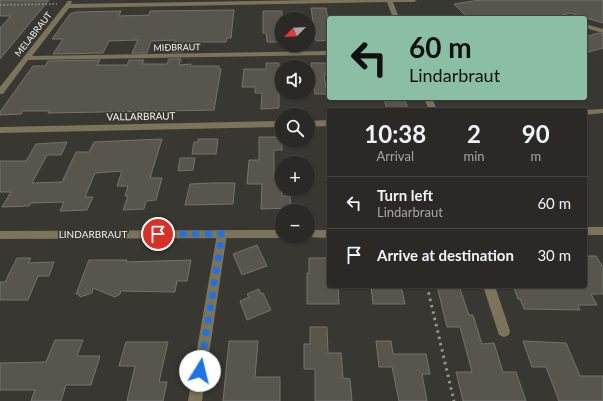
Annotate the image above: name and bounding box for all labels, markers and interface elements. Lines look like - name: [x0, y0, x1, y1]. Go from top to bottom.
- street label: MELABRAUT: [12, 9, 54, 59]
- north arrow: [275, 12, 315, 52]
- map controls: [275, 12, 315, 244]
- text: 60 m: [409, 30, 472, 64]
- icon: left: [343, 32, 395, 84]
- street label: MIÐBRAUT: [153, 41, 201, 53]
- button: sound: [275, 60, 315, 100]
- text: Lindarbraut: [409, 64, 500, 86]
- button: search: [275, 108, 315, 148]
- street label: VALLARBRAUT: [106, 109, 176, 123]
- text: 10:38: [364, 119, 426, 148]
- text: 2: [467, 119, 481, 148]
- text: 90: [522, 119, 550, 148]
- text: Arrival: [377, 148, 414, 164]
- text: min: [463, 148, 485, 164]
- text: m: [530, 148, 541, 164]
- button: +: [275, 156, 315, 196]
- text: Turn left: [377, 186, 433, 204]
- icon: left: [343, 192, 365, 214]
- text: 60 m: [537, 194, 571, 212]
- button: −: [275, 204, 315, 244]
- text: Lindarbraut: [377, 204, 443, 220]
- pin: [141, 217, 175, 251]
- icon: arrive: [147, 223, 169, 245]
- street label: LINDARBRAUT: [59, 228, 127, 240]
- icon: arrive: [343, 244, 365, 266]
- text: Arrive at destination: [377, 246, 514, 264]
- text: 30 m: [537, 246, 571, 264]
- position arrow: [179, 350, 221, 392]

